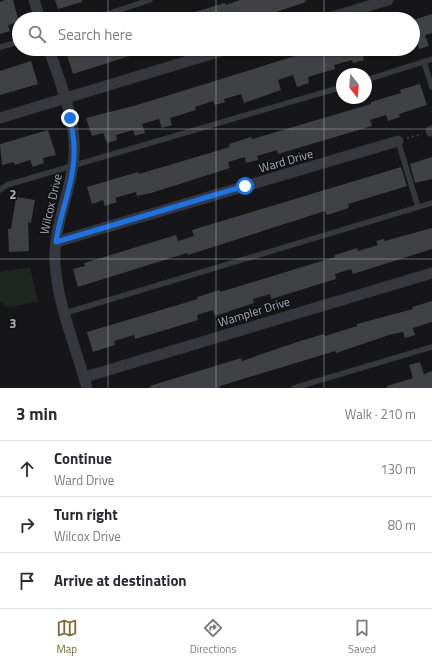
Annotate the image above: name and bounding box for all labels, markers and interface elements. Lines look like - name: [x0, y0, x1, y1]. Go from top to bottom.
- search box: [12, 12, 420, 56]
- icon: search: [26, 23, 48, 45]
- text: Search here: [58, 23, 132, 46]
- north arrow: [336, 68, 372, 104]
- route end: [61, 109, 79, 127]
- street label: Ward Drive: [256, 144, 315, 177]
- street label: Wilcox Drive: [34, 172, 67, 236]
- route start: [236, 177, 254, 195]
- text: 2: [9, 184, 17, 204]
- street label: Wampler Drive: [215, 292, 292, 332]
- text: 3: [9, 313, 17, 333]
- text: 3 min: [16, 401, 57, 427]
- text: Walk · 210 m: [345, 404, 416, 424]
- text: Continue: [54, 447, 112, 470]
- icon: ahead: [16, 458, 38, 480]
- text: 130 m: [380, 459, 416, 479]
- text: Ward Drive: [54, 470, 114, 490]
- text: Turn right: [54, 503, 118, 526]
- icon: right: [16, 514, 38, 536]
- text: 80 m: [388, 515, 416, 535]
- text: Wilcox Drive: [54, 526, 121, 546]
- text: Arrive at destination: [54, 569, 187, 592]
- icon: arrive: [16, 570, 38, 592]
- tab: Map: [56, 617, 78, 657]
- tab: Directions: [190, 617, 236, 657]
- tab: Saved: [348, 617, 376, 657]

